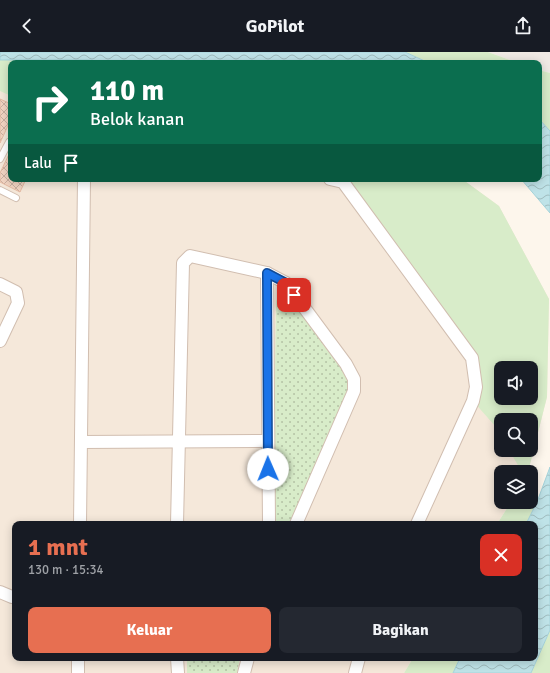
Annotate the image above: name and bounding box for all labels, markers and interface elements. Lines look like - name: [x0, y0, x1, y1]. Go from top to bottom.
- icon: back: [16, 15, 38, 37]
- text: GoPilot: [246, 15, 304, 37]
- icon: share: [512, 15, 534, 37]
- text: 110 m: [90, 74, 164, 108]
- icon: right: [24, 76, 76, 128]
- text: Belok kanan: [90, 108, 184, 130]
- icon: arrive: [60, 152, 82, 174]
- text: Lalu: [24, 154, 52, 172]
- pin: [277, 278, 311, 312]
- icon: arrive: [283, 284, 305, 306]
- map controls: [494, 361, 538, 509]
- button: sound: [494, 361, 538, 405]
- button: search: [494, 413, 538, 457]
- position arrow: [247, 448, 289, 490]
- button: layers: [494, 465, 538, 509]
- text: 1 mnt: [28, 532, 88, 562]
- button: close: [480, 534, 522, 576]
- text: 130 m · 15:34: [28, 562, 104, 578]
- button: Keluar: [28, 607, 271, 653]
- button: Bagikan: [279, 607, 522, 653]

